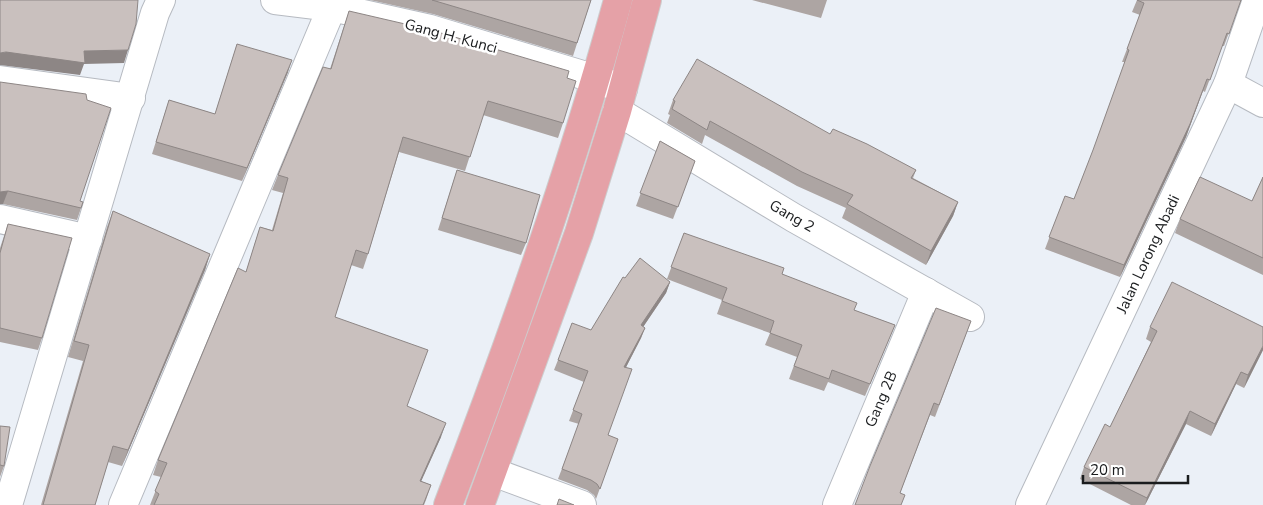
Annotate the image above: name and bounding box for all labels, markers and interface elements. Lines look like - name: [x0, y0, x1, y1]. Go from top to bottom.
- street label: Gang H. Kunci: [402, 14, 500, 58]
- street label: Jalan Lorong Abadi: [1111, 191, 1184, 317]
- street label: Gang 2: [766, 195, 818, 237]
- street label: Gang 2B: [860, 368, 902, 430]
- scale bar: [1083, 452, 1188, 484]
- text: 20 m: [1090, 460, 1125, 480]

